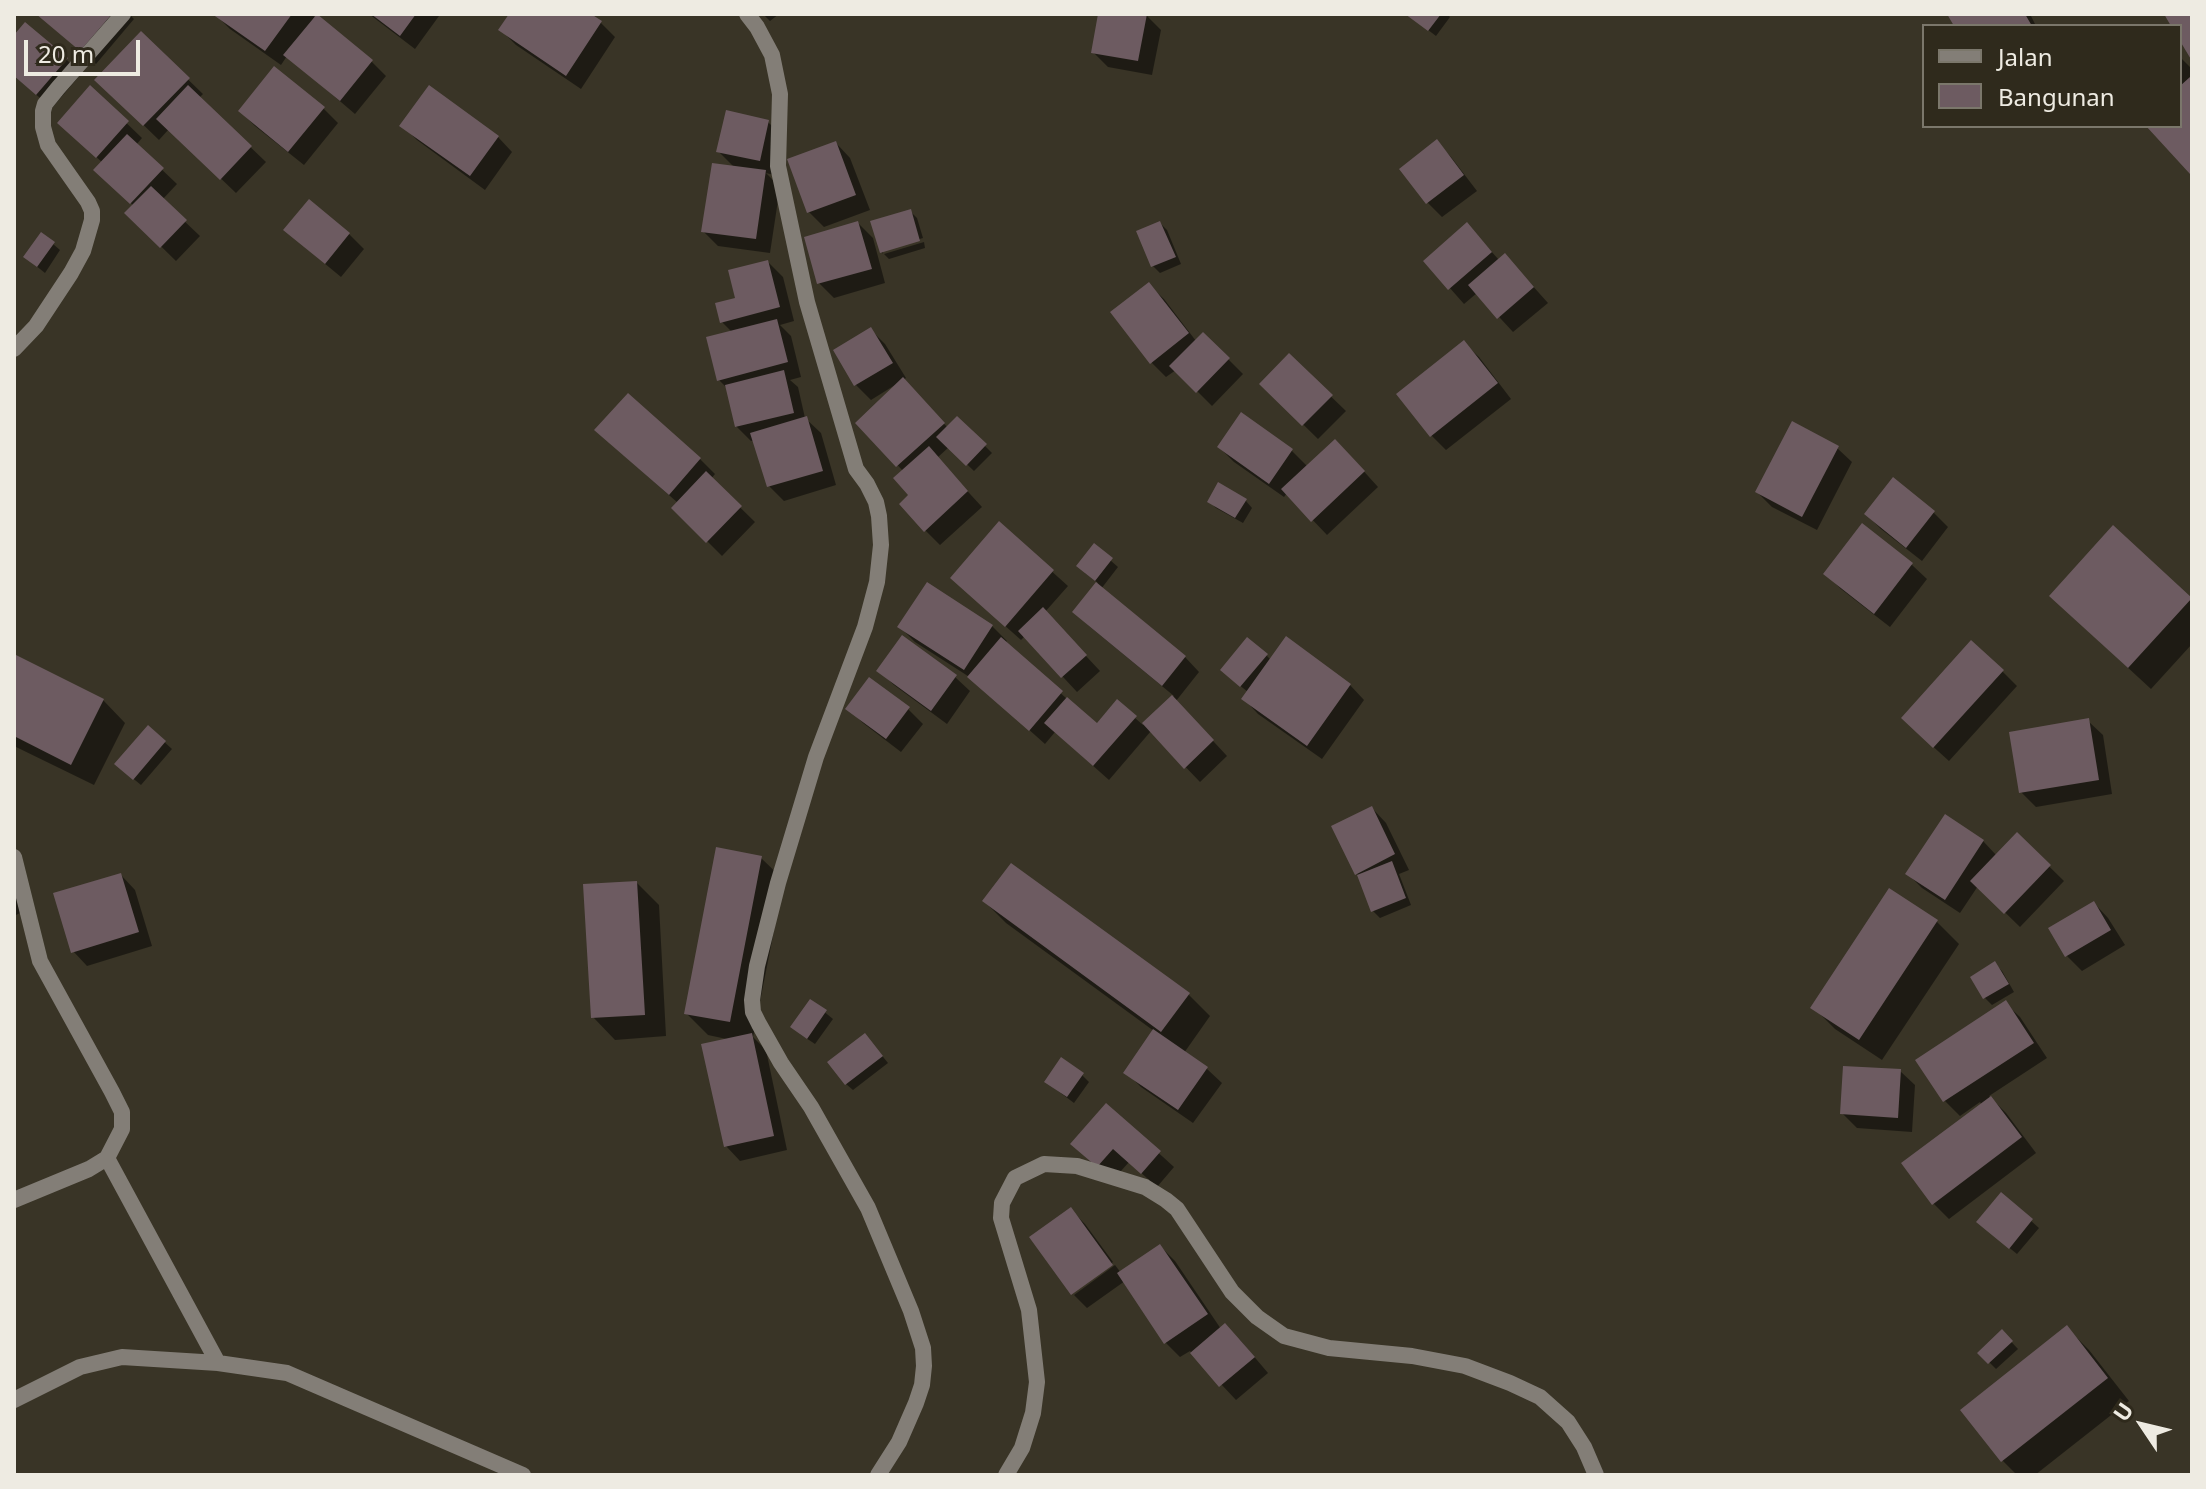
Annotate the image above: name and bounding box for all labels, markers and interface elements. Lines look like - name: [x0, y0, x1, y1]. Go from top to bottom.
- scale bar: [28, 24, 144, 74]
- legend: [1922, 24, 2182, 128]
- text: 20 m: [38, 37, 94, 70]
- text: Jalan: [1998, 40, 2053, 73]
- text: Bangunan: [1998, 80, 2115, 113]
- north arrow: [2102, 1385, 2182, 1465]
- text: U: [2105, 1396, 2139, 1427]

